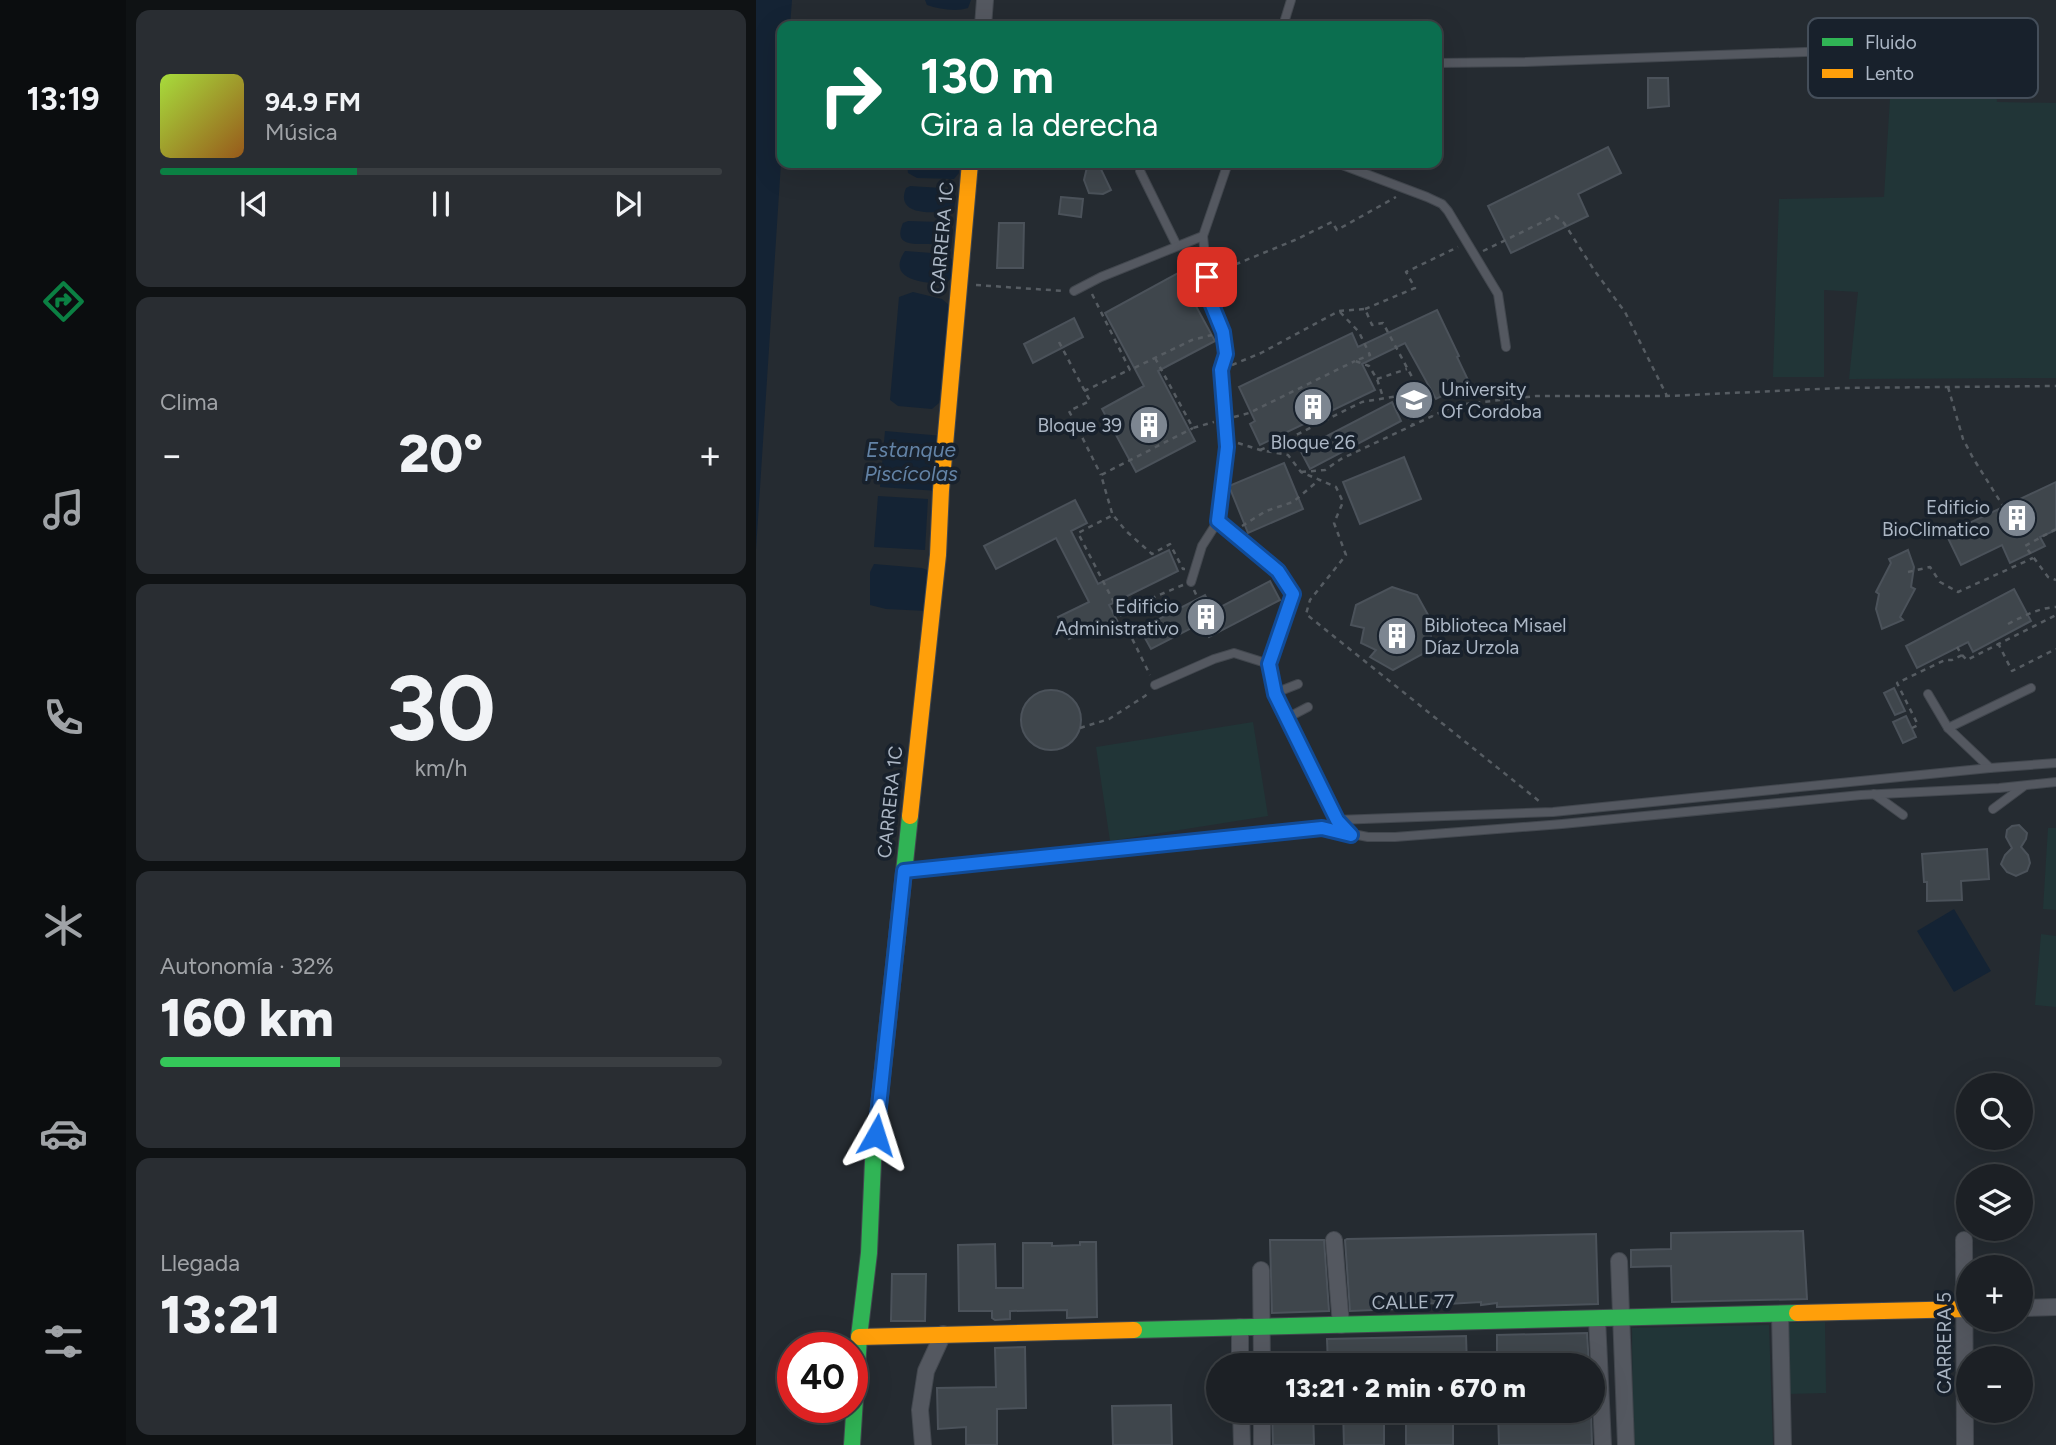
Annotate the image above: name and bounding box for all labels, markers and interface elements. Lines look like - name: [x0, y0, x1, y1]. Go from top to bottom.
- legend: [1808, 18, 2038, 98]
- text: Fluido: [1865, 31, 1917, 54]
- text: 130 m: [920, 46, 1054, 105]
- icon: right: [805, 49, 896, 140]
- text: Lento: [1865, 62, 1914, 85]
- text: 13:19: [27, 80, 100, 118]
- text: 94.9 FM: [265, 86, 361, 118]
- text: Gira a la derecha: [920, 106, 1158, 144]
- text: Música: [265, 118, 338, 146]
- street label: CARRERA 1C: [926, 181, 958, 295]
- icon: previous: [235, 185, 273, 223]
- icon: pause: [422, 185, 460, 223]
- icon: next: [609, 185, 647, 223]
- pin: [1177, 247, 1237, 307]
- icon: arrive: [1188, 258, 1226, 296]
- icon: directions: [39, 277, 88, 326]
- place label: University Of Cordoba: [1441, 378, 1542, 423]
- school or university icon: University Of Cordoba: [1393, 379, 1435, 421]
- building icon: Bloque 26: [1292, 386, 1334, 428]
- text: Clima: [160, 388, 218, 416]
- building icon: Bloque 39: [1128, 404, 1170, 446]
- place label: Bloque 39: [1037, 414, 1122, 437]
- text: 20°: [399, 423, 483, 485]
- place label: Bloque 26: [1271, 431, 1356, 454]
- text: −: [160, 432, 184, 478]
- text: +: [698, 432, 722, 478]
- water label: Estanque Piscícolas: [864, 437, 958, 486]
- icon: music: [39, 485, 88, 534]
- place label: Edificio BioClimatico: [1882, 496, 1990, 541]
- building icon: Edificio BioClimatico: [1996, 497, 2038, 539]
- place label: Edificio Administrativo: [1055, 595, 1179, 640]
- building icon: Edificio Administrativo: [1185, 596, 1227, 638]
- place label: Biblioteca Misael Díaz Urzola: [1424, 614, 1567, 659]
- building icon: Biblioteca Misael Díaz Urzola: [1376, 615, 1418, 657]
- text: 30: [386, 654, 496, 763]
- icon: phone: [39, 693, 88, 742]
- street label: CARRERA 1C: [873, 745, 907, 859]
- text: km/h: [415, 754, 467, 782]
- icon: climate: [39, 901, 88, 950]
- text: Autonomía · 32%: [160, 952, 334, 980]
- text: 160 km: [160, 987, 334, 1049]
- map controls: [1956, 1073, 2033, 1423]
- button: search: [1956, 1073, 2033, 1150]
- position arrow: [839, 1098, 913, 1172]
- icon: car: [39, 1109, 88, 1158]
- button: layers: [1956, 1164, 2033, 1241]
- text: Llegada: [160, 1249, 240, 1277]
- button: +: [1956, 1255, 2033, 1332]
- text: 13:21: [160, 1284, 281, 1346]
- street label: CALLE 77: [1371, 1290, 1455, 1314]
- street label: CARRERA 5: [1933, 1292, 1956, 1394]
- icon: filters: [39, 1317, 88, 1366]
- speed limit sign: 40: [777, 1332, 868, 1423]
- button: −: [1956, 1346, 2033, 1423]
- text: 13:21 · 2 min · 670 m: [1285, 1372, 1526, 1404]

